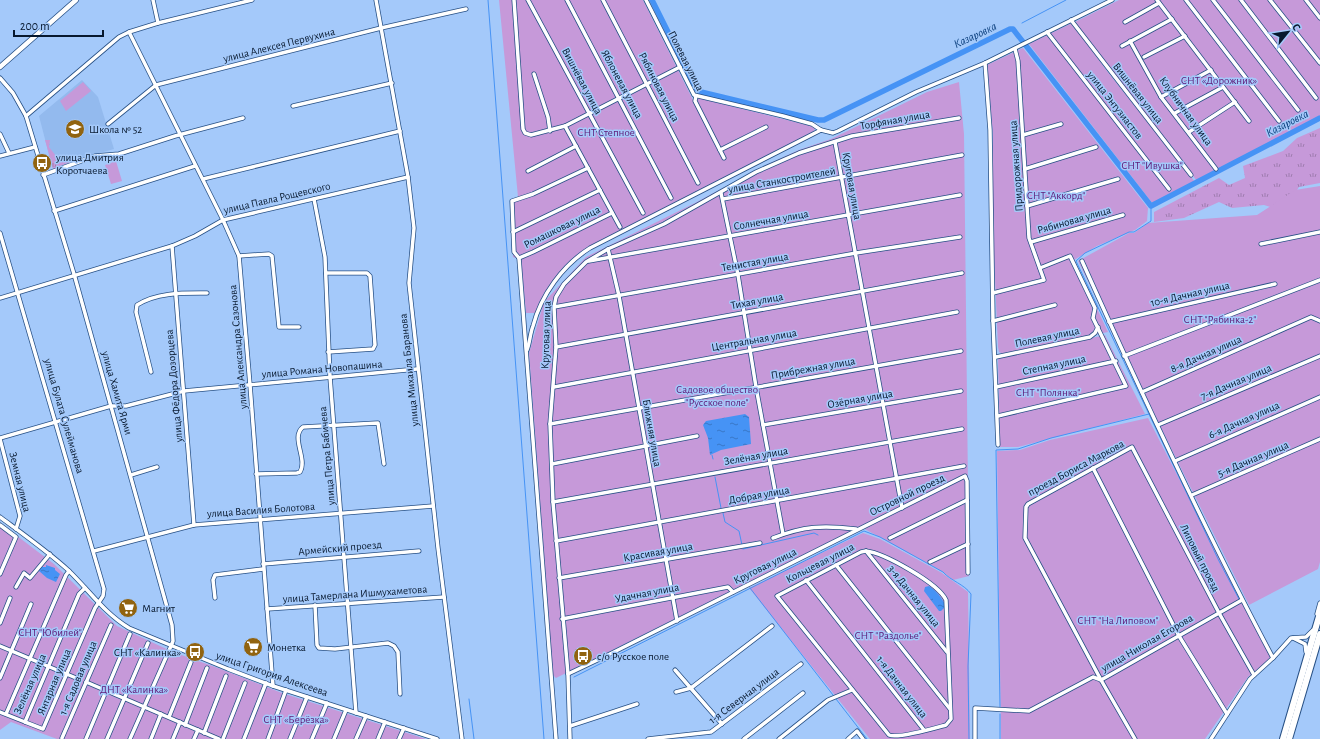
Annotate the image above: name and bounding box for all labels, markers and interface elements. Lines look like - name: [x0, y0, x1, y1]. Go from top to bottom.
- scale bar: [14, 12, 103, 38]
- north arrow: [1268, 12, 1308, 52]
- text: 200 m: [20, 20, 50, 32]
- water label: Казаровка: [952, 20, 999, 51]
- text: С: [1290, 22, 1303, 33]
- street label: улица Алексея Первухина: [221, 26, 336, 64]
- street label: Полевая улица: [666, 29, 706, 93]
- street label: Вишнёвая улица: [560, 46, 604, 116]
- street label: Яблоневая улица: [599, 48, 645, 120]
- street label: Рябиновая улица: [637, 51, 681, 123]
- street label: Вишнёвая улица: [1111, 61, 1165, 125]
- street label: улица Энтузиастов: [1085, 68, 1145, 141]
- street label: Клубничная улица: [1157, 75, 1215, 147]
- park label: СНТ «Дорожник»: [1181, 75, 1257, 86]
- water label: Казаровка: [1264, 107, 1311, 140]
- street label: Торфяная улица: [859, 108, 931, 132]
- school or university icon: Школа № 52: [64, 118, 86, 140]
- street label: Придорожная улица: [1007, 120, 1025, 212]
- place label: Школа № 52: [89, 124, 142, 135]
- park label: СНТ Степное: [577, 127, 635, 138]
- street label: Круговая улица: [841, 151, 863, 221]
- bus stop icon: улица Дмитрия Коротчаева: [31, 152, 53, 174]
- place label: улица Дмитрия Коротчаева: [55, 152, 124, 176]
- park label: СНТ "Ивушка": [1121, 160, 1183, 171]
- street label: улица Станкостроителей: [727, 165, 836, 195]
- street label: улица Павла Рощевского: [222, 180, 331, 216]
- park label: СНТ "Аккорд": [1027, 190, 1085, 201]
- street label: Ромашковая улица: [522, 204, 602, 250]
- street label: Рябиновая улица: [1036, 204, 1112, 236]
- street label: Солнечная улица: [733, 208, 809, 232]
- street label: Тенистая улица: [721, 251, 789, 273]
- street label: 10-я Дачная улица: [1149, 280, 1231, 308]
- street label: улица Александра Сазонова: [227, 284, 249, 411]
- street label: Тихая улица: [730, 291, 784, 311]
- street label: Круговая улица: [539, 301, 553, 369]
- street label: улица Михаила Баранова: [398, 313, 420, 428]
- park label: СНТ "Рябинка-2": [1184, 314, 1256, 325]
- street label: Полевая улица: [1014, 325, 1080, 349]
- street label: Центральная улица: [710, 327, 798, 353]
- street label: улица Фёдора Дозорцева: [164, 329, 185, 444]
- street label: 8-я Дачная улица: [1169, 333, 1243, 375]
- street label: улица Хамита Ярми: [99, 349, 134, 436]
- street label: Степная улица: [1021, 353, 1087, 377]
- street label: Прибрежная улица: [770, 355, 856, 381]
- street label: улица Булата Сулейманова: [42, 356, 86, 475]
- street label: улица Романа Новопашина: [260, 358, 383, 380]
- street label: 7-я Дачная улица: [1199, 362, 1273, 402]
- park label: Садовое общество "Русское поле": [676, 384, 758, 408]
- park label: СНТ "Полянка": [1016, 387, 1080, 398]
- street label: Озёрная улица: [826, 388, 894, 410]
- street label: Ближняя улица: [641, 399, 663, 467]
- street label: 6-я Дачная улица: [1207, 399, 1281, 441]
- street label: улица Петра Бабичева: [317, 406, 337, 507]
- street label: проезд Бориса Маркова: [1026, 438, 1126, 498]
- street label: 5-я Дачная улица: [1216, 439, 1290, 479]
- street label: Зелёная улица: [723, 445, 789, 467]
- street label: Земная улица: [7, 451, 33, 513]
- street label: Островной проезд: [868, 472, 947, 518]
- street label: Добрая улица: [728, 484, 790, 506]
- street label: улица Василия Болотова: [206, 501, 315, 519]
- street label: Липовый проезд: [1178, 523, 1222, 594]
- street label: Армейский проезд: [298, 539, 383, 557]
- street label: Красивая улица: [623, 540, 693, 564]
- street label: Кольцевая улица: [784, 541, 856, 585]
- street label: Круговая улица: [732, 546, 798, 586]
- street label: 3-я Дачная улица: [886, 563, 942, 629]
- street label: Удачная улица: [614, 581, 680, 605]
- street label: улица Тамерлана Ишмухаметова: [281, 583, 428, 605]
- supermarket icon: Магнит: [117, 597, 139, 619]
- place label: Магнит: [142, 603, 175, 614]
- street label: улица Николая Егорова: [1098, 612, 1195, 674]
- park label: СНТ "На Липовом": [1077, 615, 1159, 626]
- park label: СНТ "Юбилей": [18, 627, 82, 638]
- park label: СНТ "Раздолье": [854, 630, 922, 641]
- supermarket icon: Монетка: [242, 636, 264, 658]
- street label: 1-я Садовая улица: [57, 639, 99, 717]
- bus stop icon: СНТ «Калинка»: [184, 641, 206, 663]
- place label: Монетка: [267, 642, 306, 653]
- bus stop icon: с/о Русское поле: [572, 645, 594, 667]
- street label: Янтарная улица: [35, 647, 73, 717]
- place label: СНТ «Калинка»: [114, 647, 181, 658]
- street label: улица Григория Алексеева: [214, 649, 329, 698]
- place label: с/о Русское поле: [597, 651, 669, 662]
- street label: Зелёная улица: [12, 652, 48, 716]
- street label: 1-я Дачная улица: [875, 654, 929, 720]
- street label: 1-я Северная улица: [707, 666, 781, 726]
- park label: ДНТ «Калинка»: [100, 684, 168, 695]
- park label: СНТ «Берёзка»: [263, 714, 329, 725]

